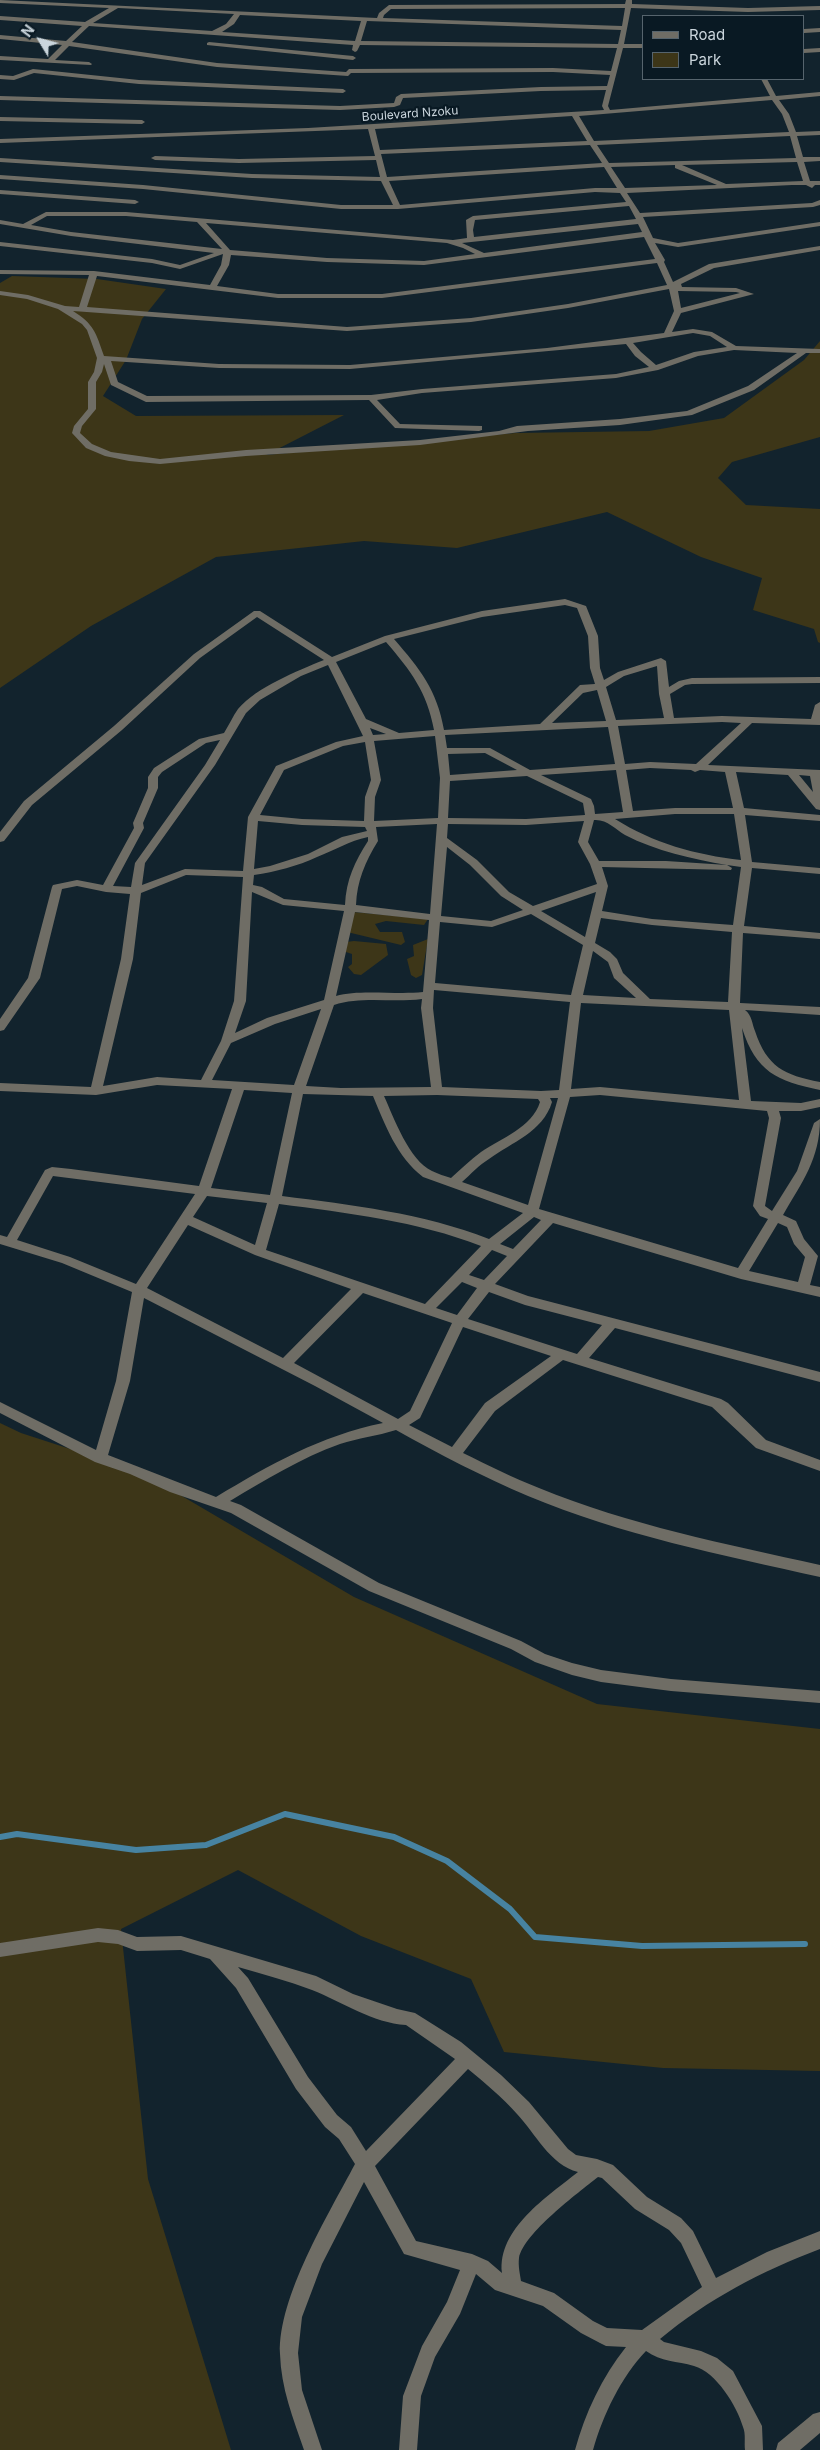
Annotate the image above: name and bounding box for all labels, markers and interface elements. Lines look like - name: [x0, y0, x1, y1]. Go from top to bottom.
- north arrow: [15, 15, 65, 65]
- legend: [642, 15, 805, 80]
- text: N: [18, 21, 38, 40]
- text: Road: [689, 25, 725, 44]
- text: Park: [689, 50, 721, 69]
- street label: Boulevard Nzoku: [361, 103, 459, 125]

